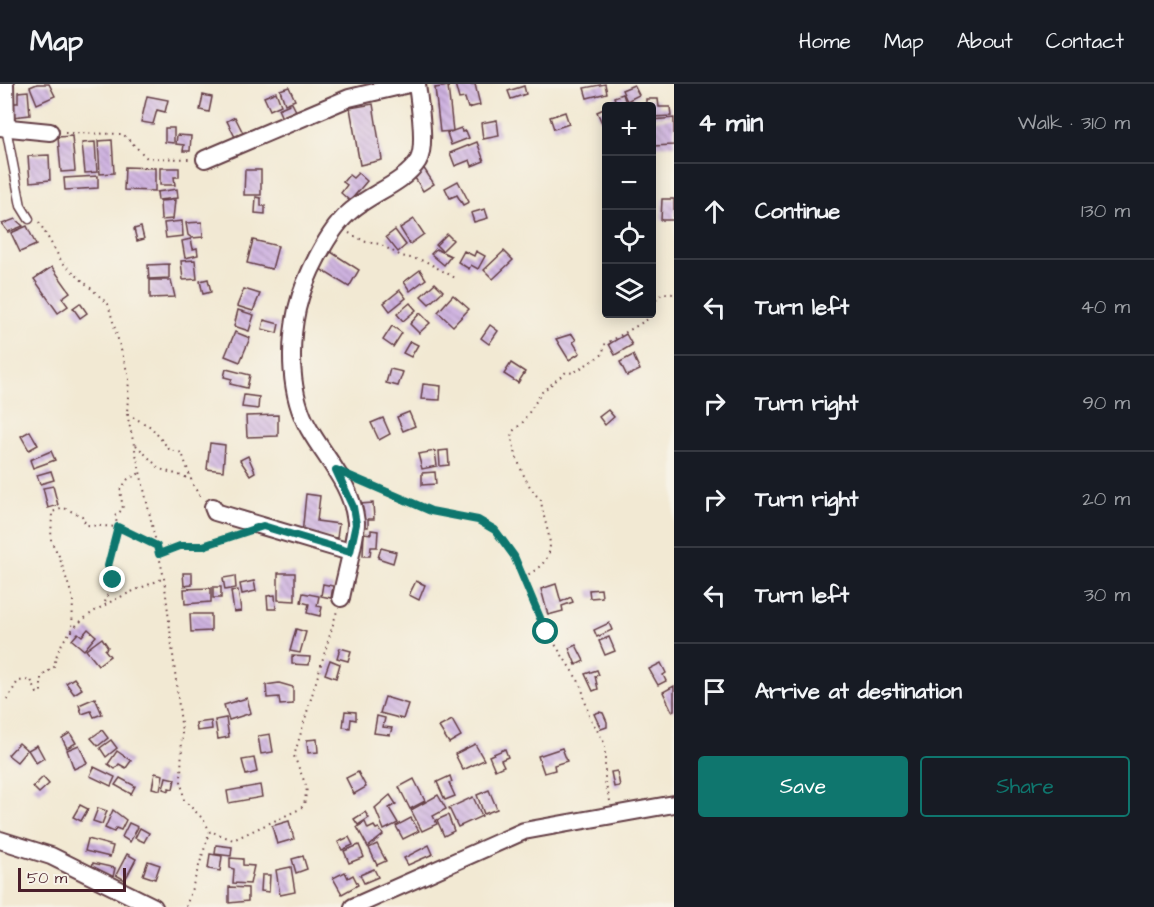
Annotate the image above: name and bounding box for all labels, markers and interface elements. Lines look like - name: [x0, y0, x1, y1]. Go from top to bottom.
- text: Map: [30, 22, 83, 61]
- text: Home: [799, 27, 851, 56]
- text: Map: [884, 27, 924, 56]
- text: About: [957, 27, 1013, 56]
- text: Contact: [1046, 27, 1124, 56]
- map controls: [602, 102, 656, 318]
- button: +: [602, 102, 656, 156]
- text: 4 min: [698, 105, 763, 141]
- text: Walk · 310 m: [1018, 109, 1130, 137]
- button: −: [602, 156, 656, 210]
- icon: ahead: [698, 195, 731, 228]
- text: Continue: [755, 196, 840, 227]
- text: 130 m: [1081, 197, 1130, 225]
- button: locate: [602, 210, 656, 264]
- button: layers: [602, 264, 656, 318]
- icon: left: [698, 291, 731, 324]
- text: Turn left: [755, 292, 849, 323]
- text: 40 m: [1080, 293, 1130, 321]
- icon: right: [698, 387, 731, 420]
- text: Turn right: [755, 388, 858, 419]
- text: 90 m: [1082, 389, 1130, 417]
- icon: right: [698, 483, 731, 516]
- text: Turn right: [755, 484, 858, 515]
- text: 20 m: [1082, 485, 1130, 513]
- route end: [99, 566, 125, 592]
- icon: left: [698, 579, 731, 612]
- text: Turn left: [755, 580, 849, 611]
- text: 30 m: [1084, 581, 1130, 609]
- route start: [532, 618, 558, 644]
- icon: arrive: [698, 675, 731, 708]
- text: Arrive at destination: [755, 676, 962, 707]
- button: Save: [698, 756, 908, 817]
- button: Share: [920, 756, 1130, 817]
- scale bar: [18, 865, 126, 892]
- text: 50 m: [27, 867, 67, 889]

